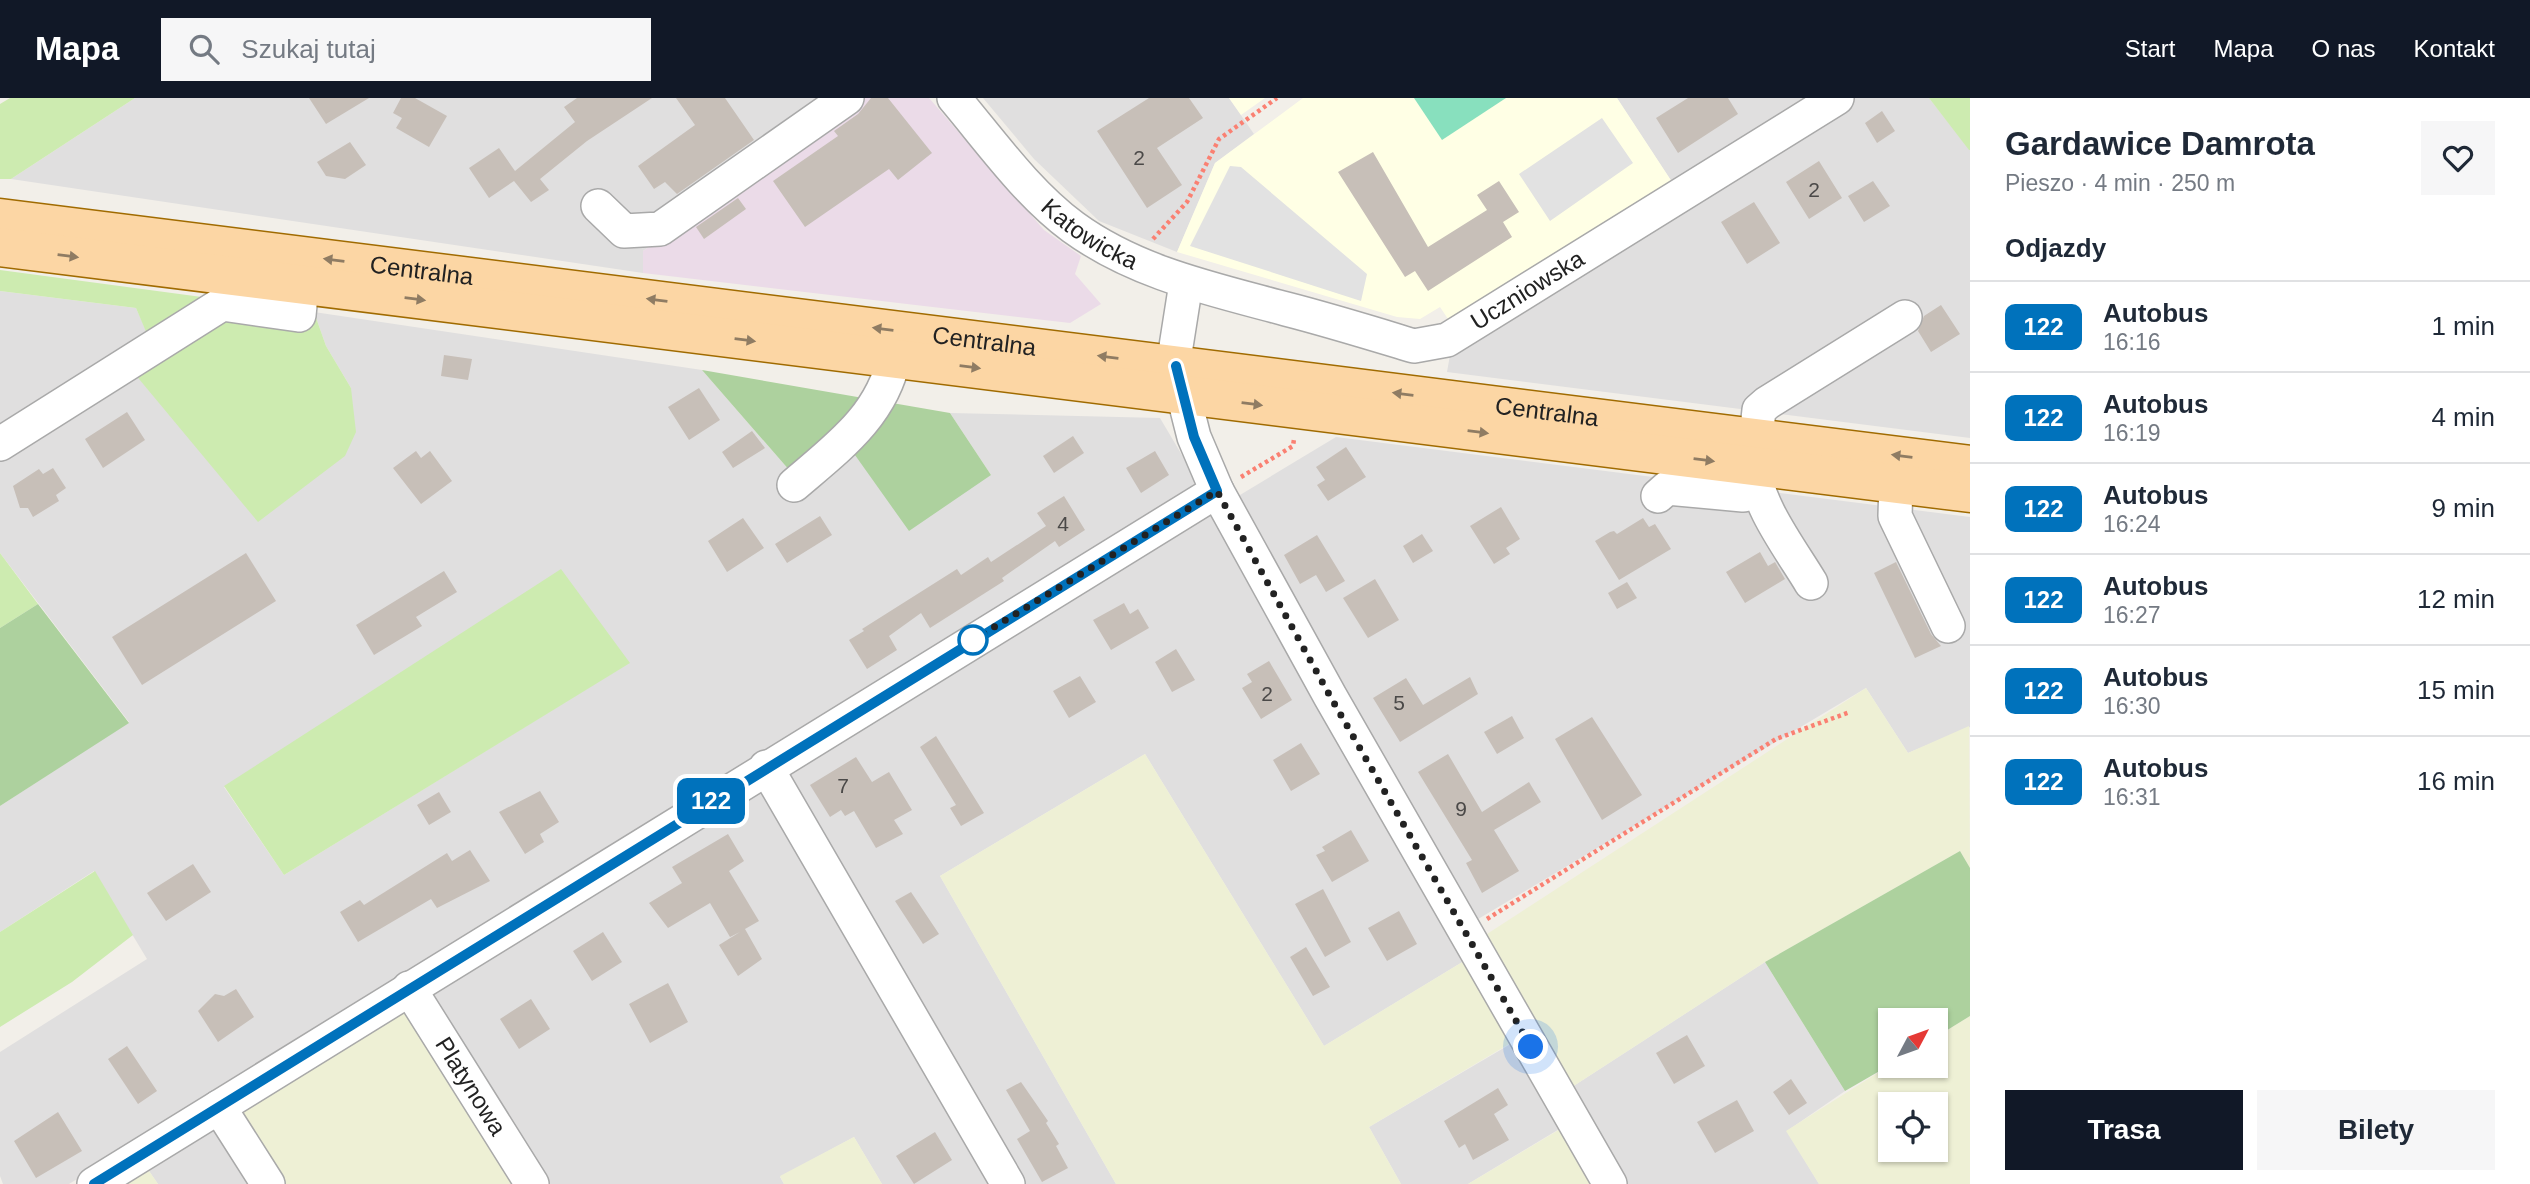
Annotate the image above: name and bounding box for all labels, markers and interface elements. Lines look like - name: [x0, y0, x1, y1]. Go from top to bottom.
- search box: [161, 18, 651, 81]
- text: Mapa: [35, 30, 119, 67]
- icon: search: [185, 30, 223, 68]
- text: Szukaj tutaj: [241, 34, 376, 64]
- text: Start: [2125, 35, 2176, 62]
- text: Mapa: [2214, 35, 2274, 62]
- text: O nas: [2312, 35, 2376, 62]
- text: Kontakt: [2414, 35, 2495, 62]
- button: heart: [2421, 121, 2495, 195]
- text: Gardawice Damrota: [2005, 125, 2315, 162]
- house number: 2: [1133, 146, 1145, 169]
- text: Pieszo · 4 min · 250 m: [2005, 170, 2235, 196]
- house number: 2: [1808, 178, 1820, 201]
- street label: Katowicka: [1036, 193, 1143, 275]
- text: Odjazdy: [2005, 233, 2106, 263]
- street label: Uczniowska: [1466, 244, 1589, 335]
- one-way arrow: [57, 250, 79, 261]
- street label: Centralna: [368, 251, 476, 290]
- one-way arrow: [323, 254, 345, 265]
- one-way arrow: [404, 294, 426, 305]
- one-way arrow: [646, 295, 668, 306]
- text: Autobus: [2103, 298, 2208, 328]
- text: 1 min: [2431, 311, 2495, 341]
- text: 122: [2023, 313, 2064, 340]
- street label: Centralna: [931, 321, 1038, 361]
- one-way arrow: [872, 323, 894, 334]
- text: 16:16: [2103, 329, 2161, 355]
- one-way arrow: [734, 334, 756, 345]
- one-way arrow: [1097, 352, 1119, 363]
- one-way arrow: [960, 362, 982, 373]
- one-way arrow: [1392, 388, 1414, 399]
- text: Autobus: [2103, 389, 2208, 419]
- street label: Centralna: [1494, 392, 1601, 431]
- one-way arrow: [1242, 398, 1264, 409]
- text: 4 min: [2431, 402, 2495, 432]
- text: 122: [2023, 404, 2064, 431]
- text: 16:19: [2103, 420, 2161, 446]
- one-way arrow: [1467, 426, 1489, 437]
- one-way arrow: [1891, 451, 1913, 462]
- one-way arrow: [1693, 454, 1715, 465]
- text: Autobus: [2103, 480, 2208, 510]
- text: 9 min: [2431, 493, 2495, 523]
- text: 122: [2023, 495, 2064, 522]
- text: 16:24: [2103, 511, 2161, 537]
- house number: 4: [1057, 512, 1069, 535]
- text: Autobus: [2103, 571, 2208, 601]
- text: 12 min: [2417, 584, 2495, 614]
- text: 122: [2023, 586, 2064, 613]
- text: 16:27: [2103, 602, 2161, 628]
- unlabelled marker: [958, 625, 988, 655]
- text: Autobus: [2103, 662, 2208, 692]
- text: 15 min: [2417, 675, 2495, 705]
- text: 122: [2023, 677, 2064, 704]
- house number: 2: [1261, 682, 1273, 705]
- house number: 5: [1393, 691, 1405, 714]
- text: 16:30: [2103, 693, 2161, 719]
- text: Autobus: [2103, 753, 2208, 783]
- text: 16 min: [2417, 766, 2495, 796]
- text: 122: [2023, 768, 2064, 795]
- house number: 7: [837, 774, 849, 797]
- line badge: 122: [671, 778, 751, 824]
- text: 16:31: [2103, 784, 2161, 810]
- text: 122: [691, 787, 731, 814]
- house number: 9: [1455, 797, 1467, 820]
- north arrow: [1878, 1008, 1948, 1078]
- map controls: [1878, 1008, 1948, 1162]
- your location: [1513, 1029, 1548, 1064]
- street label: Platynowa: [430, 1032, 512, 1141]
- button: Trasa: [2005, 1090, 2243, 1170]
- button: Bilety: [2257, 1090, 2495, 1170]
- button: locate: [1878, 1092, 1948, 1162]

